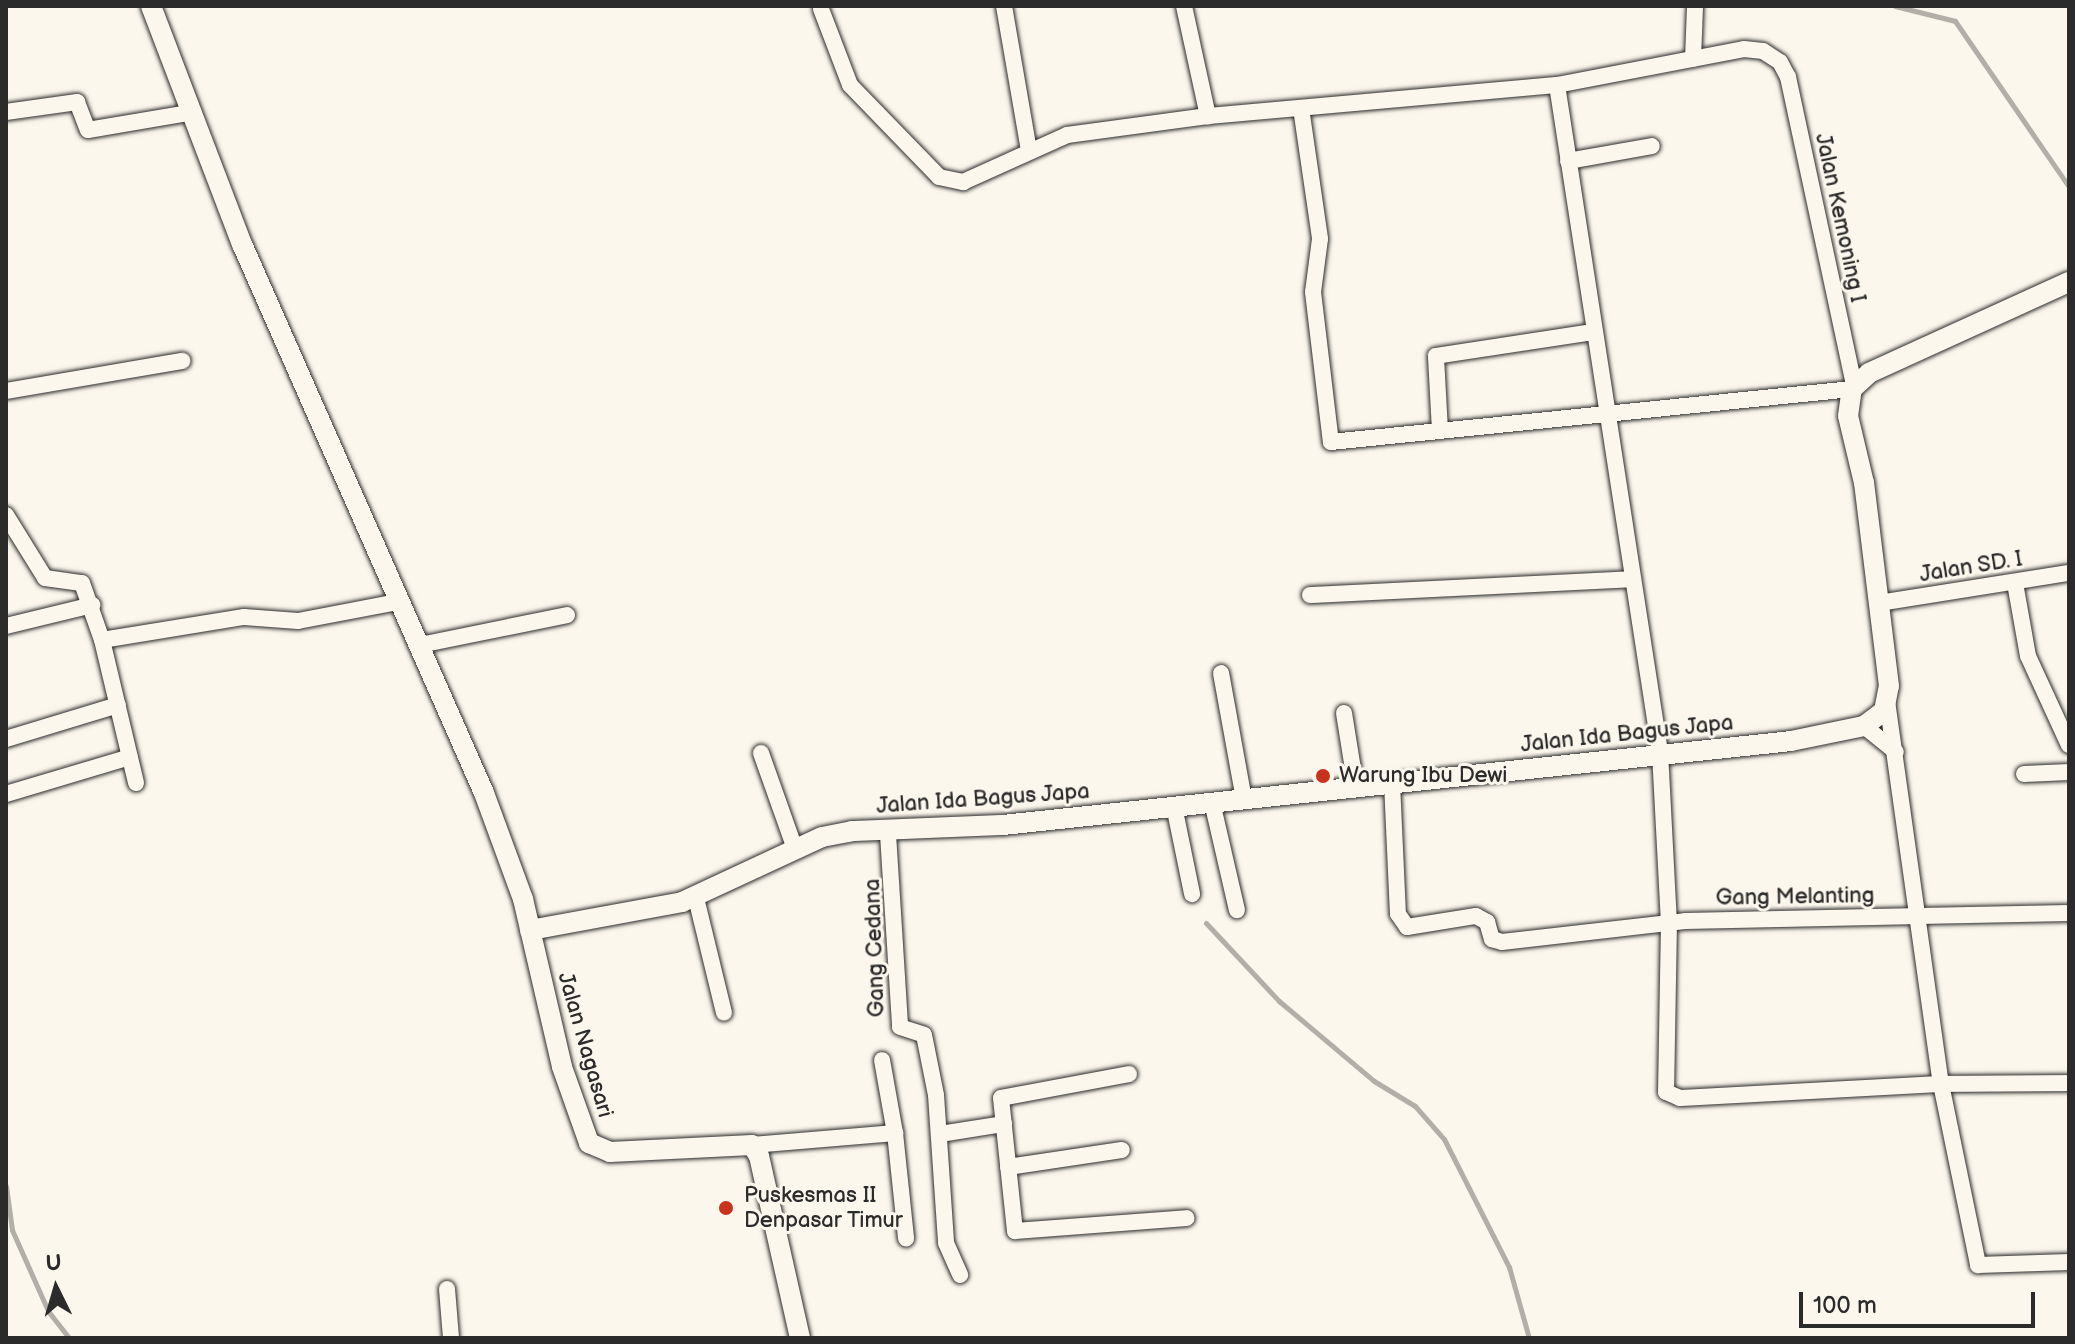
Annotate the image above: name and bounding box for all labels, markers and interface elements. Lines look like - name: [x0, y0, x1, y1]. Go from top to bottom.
- street label: Jalan Kemoning I: [1809, 131, 1871, 305]
- street label: Jalan SD. I: [1918, 546, 2024, 588]
- street label: Jalan Ida Bagus Japa: [1519, 710, 1735, 758]
- place label: Warung Ibu Dewi: [1339, 763, 1507, 789]
- marker: Warung Ibu Dewi: [1314, 767, 1332, 785]
- street label: Jalan Ida Bagus Japa: [875, 778, 1091, 820]
- street label: Gang Cedana: [859, 878, 891, 1018]
- street label: Gang Melanting: [1715, 882, 1875, 912]
- street label: Jalan Nagasari: [552, 969, 618, 1121]
- place label: Puskesmas II Denpasar Timur: [744, 1182, 903, 1234]
- marker: Puskesmas II Denpasar Timur: [715, 1197, 737, 1219]
- north arrow: [16, 1248, 96, 1328]
- text: U: [45, 1249, 63, 1278]
- scale bar: [1803, 1276, 2039, 1326]
- text: 100 m: [1813, 1291, 1877, 1320]

